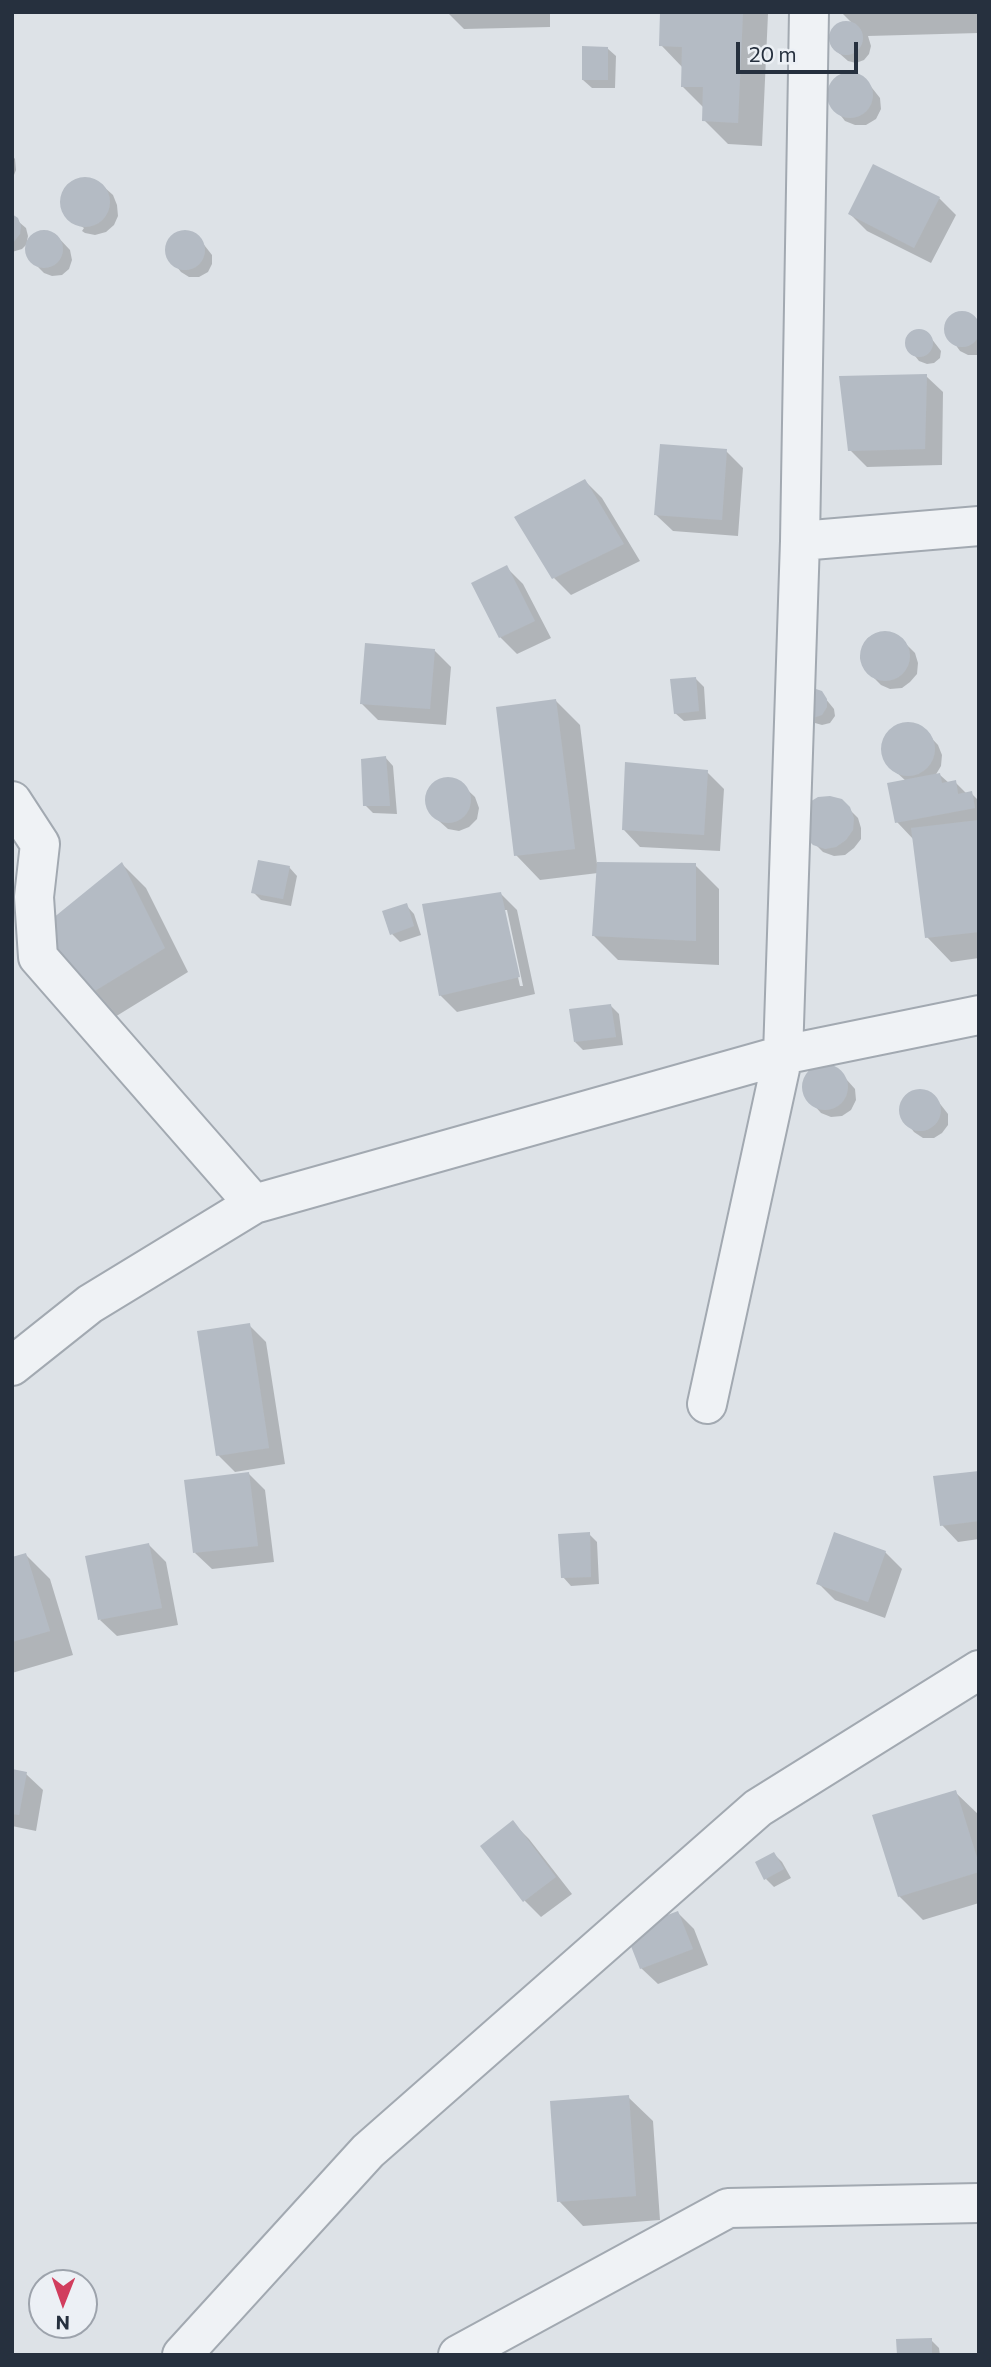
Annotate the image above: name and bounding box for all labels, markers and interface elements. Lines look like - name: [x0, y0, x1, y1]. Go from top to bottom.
- scale bar: [739, 28, 862, 72]
- text: 20 m: [749, 41, 797, 66]
- north arrow: [28, 2269, 98, 2339]
- text: N: [55, 2312, 70, 2335]

